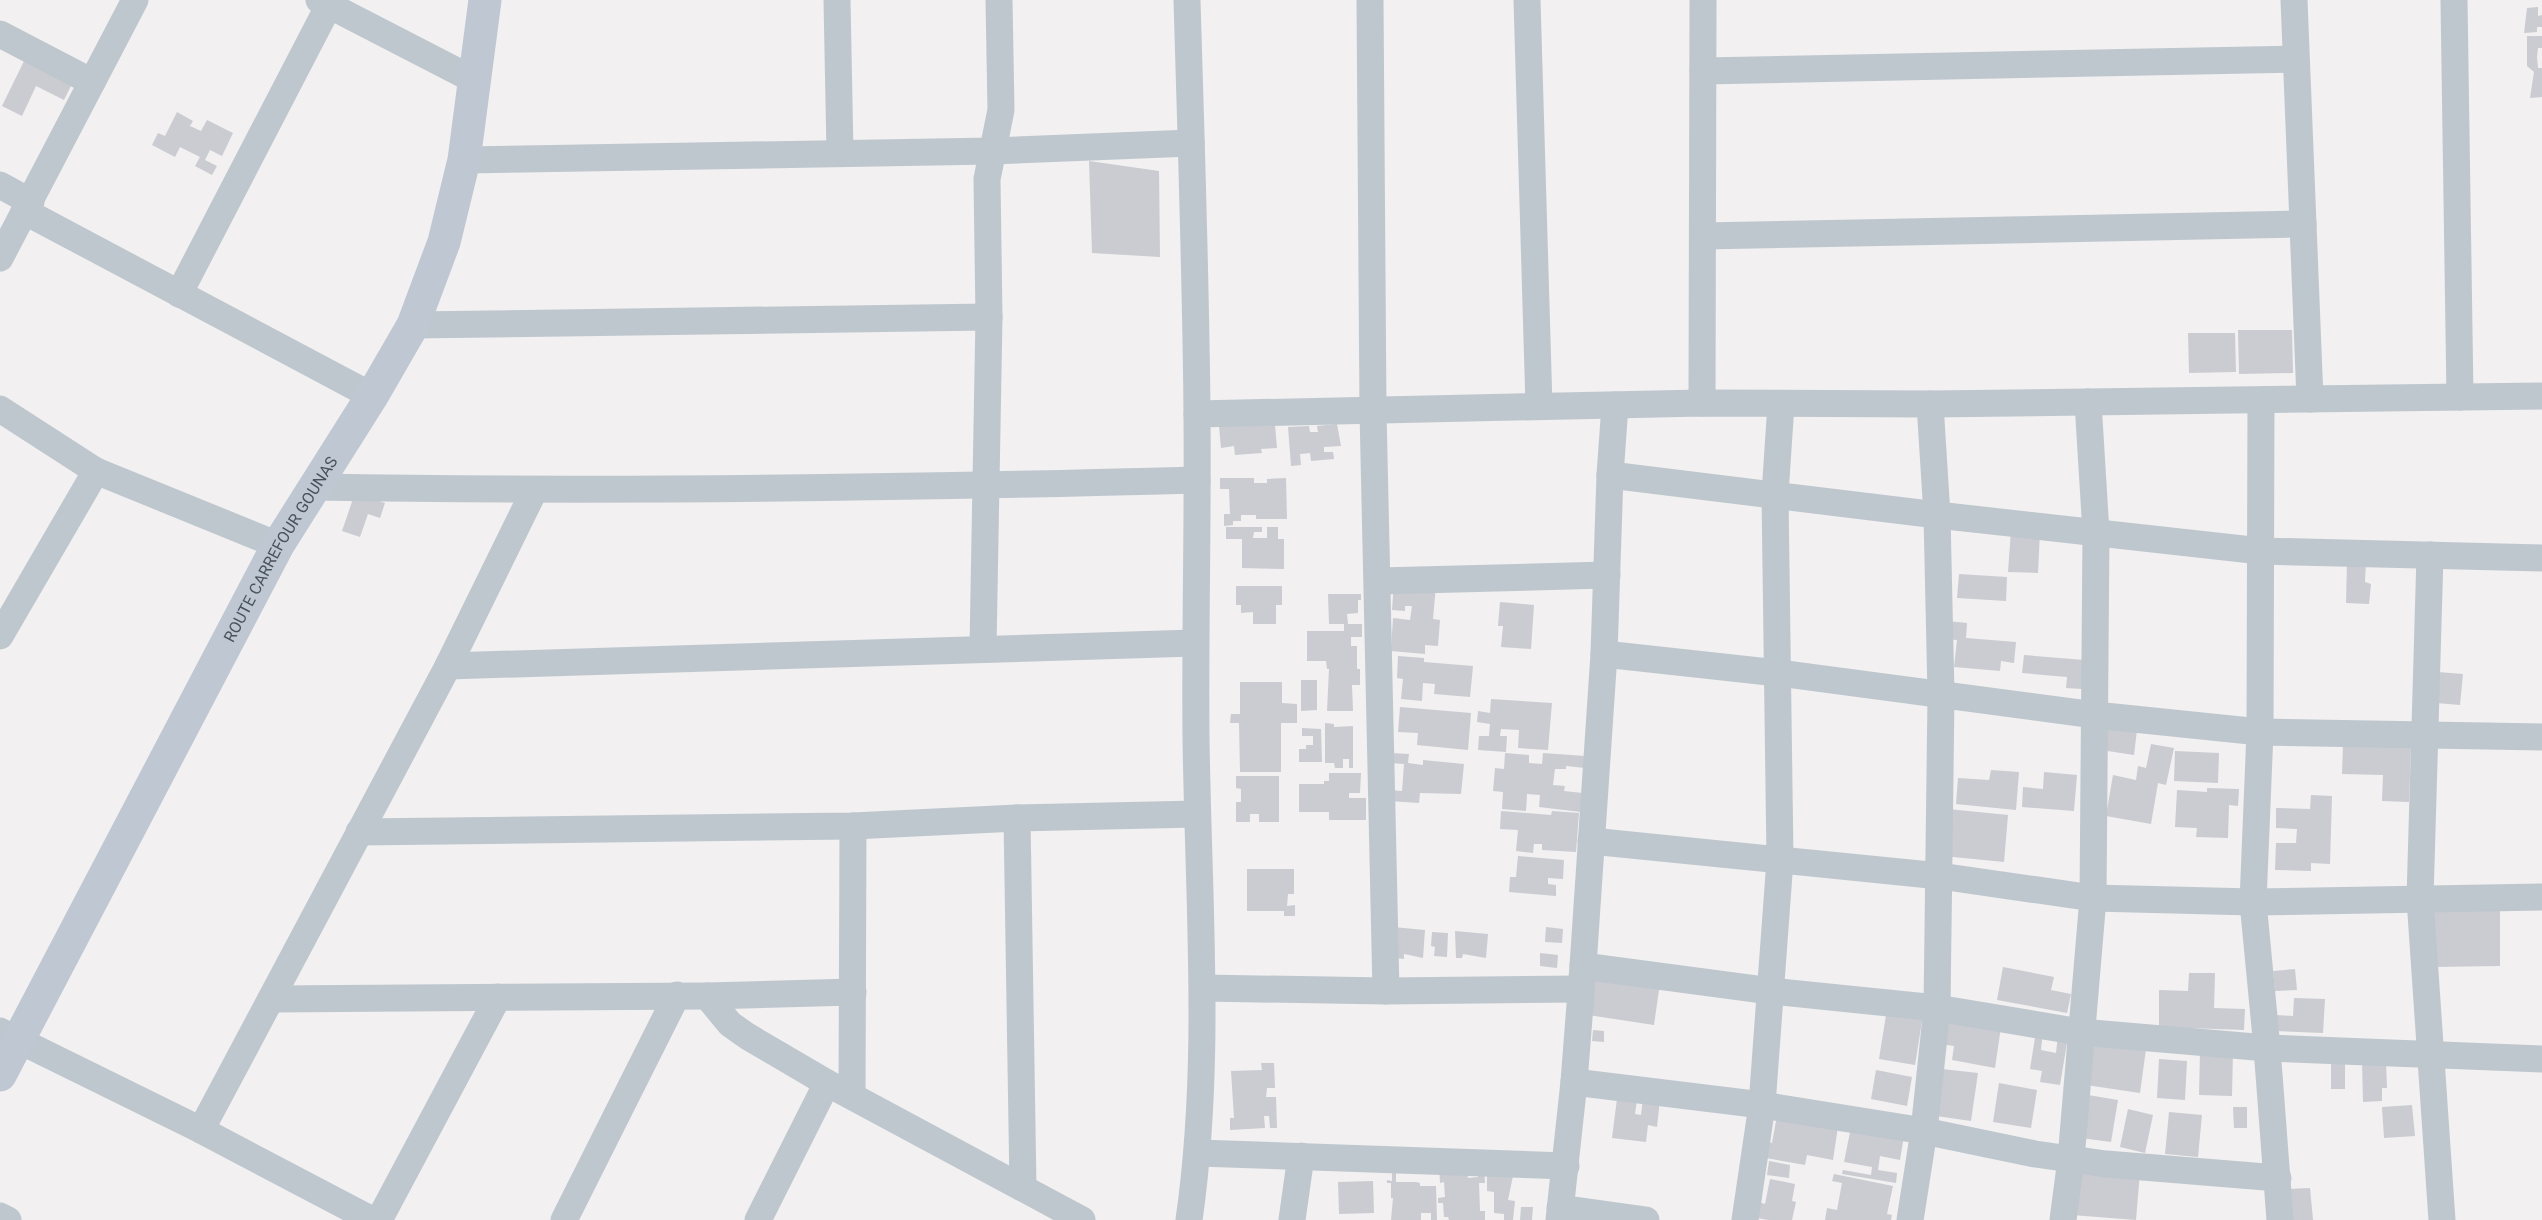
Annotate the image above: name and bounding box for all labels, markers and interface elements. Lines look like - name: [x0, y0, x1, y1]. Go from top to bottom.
- street label: ROUTE CARREFOUR GOUNAS: [220, 453, 342, 645]

